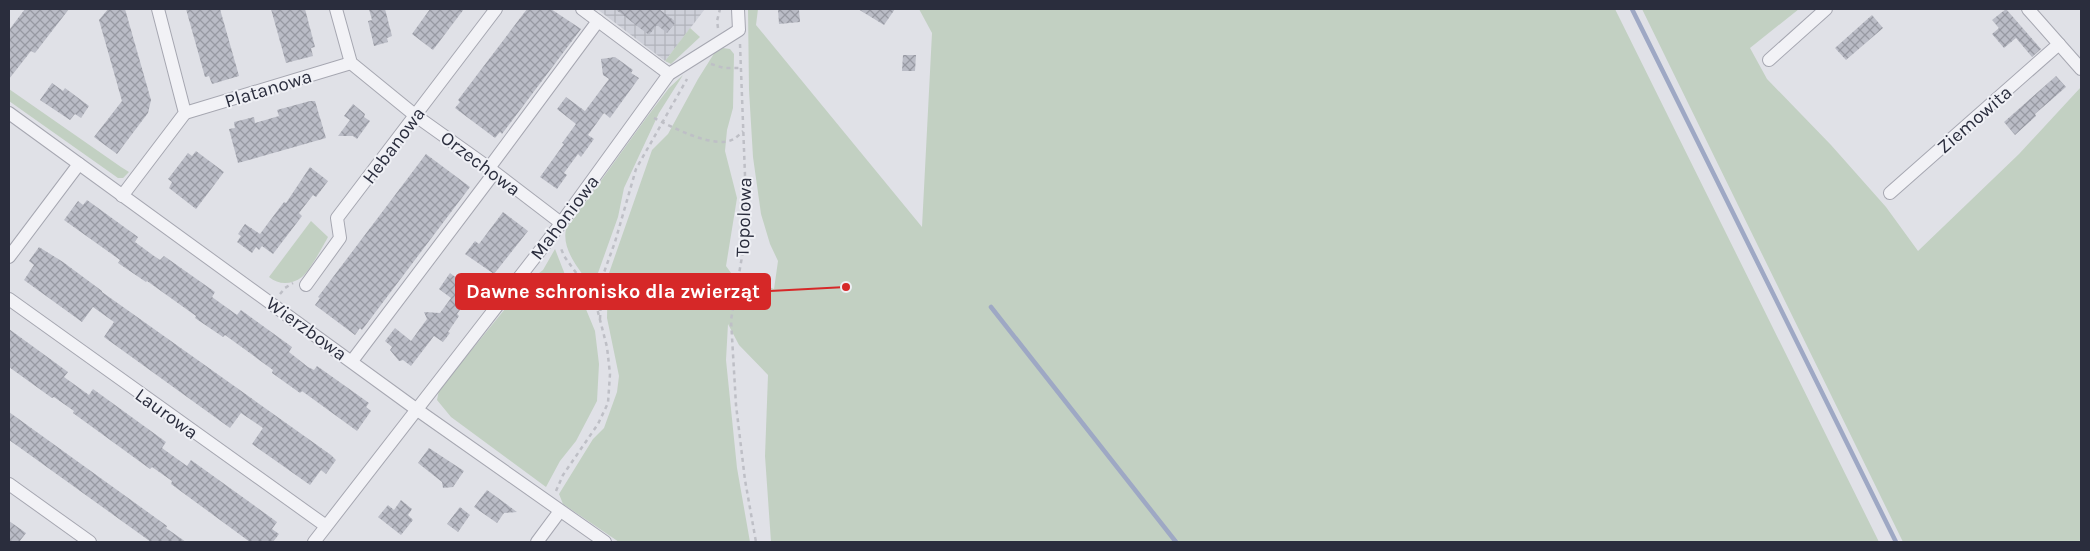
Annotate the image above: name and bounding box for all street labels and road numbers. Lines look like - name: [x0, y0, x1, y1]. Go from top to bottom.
- street label: Platanowa: [222, 65, 315, 113]
- street label: Ziemowita: [1933, 81, 2017, 158]
- street label: Hebanowa: [358, 103, 430, 188]
- street label: Orzechowa: [436, 127, 524, 201]
- street label: Mahoniowa: [526, 171, 604, 264]
- street label: Topolowa: [732, 177, 756, 257]
- street label: Wierzbowa: [262, 292, 351, 365]
- street label: Laurowa: [131, 384, 202, 444]

